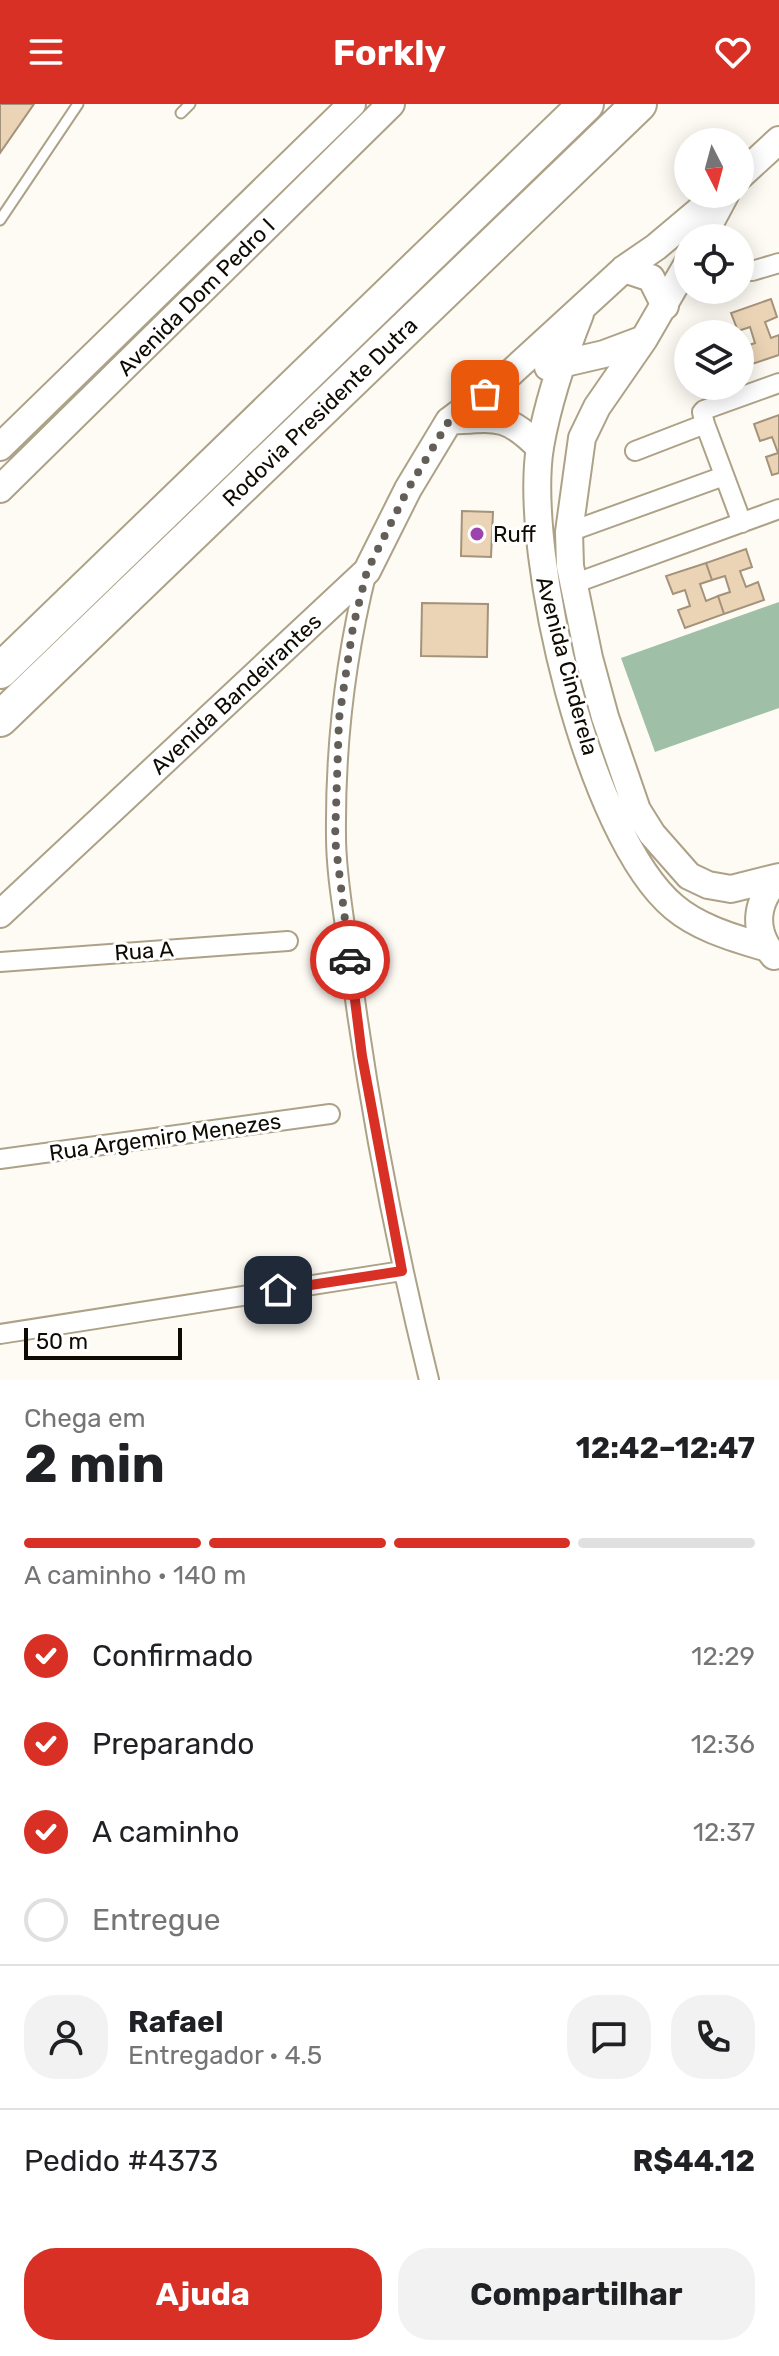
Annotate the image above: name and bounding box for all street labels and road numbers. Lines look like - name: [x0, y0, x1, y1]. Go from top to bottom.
- street label: Avenida Dom Pedro I: [112, 213, 280, 381]
- street label: Rodovia Presidente Dutra: [217, 312, 423, 512]
- street label: Avenida Cinderela: [530, 574, 604, 758]
- street label: Avenida Bandeirantes: [145, 608, 327, 780]
- street label: Rua A: [113, 935, 175, 967]
- street label: Rua Argemiro Menezes: [47, 1107, 283, 1167]

